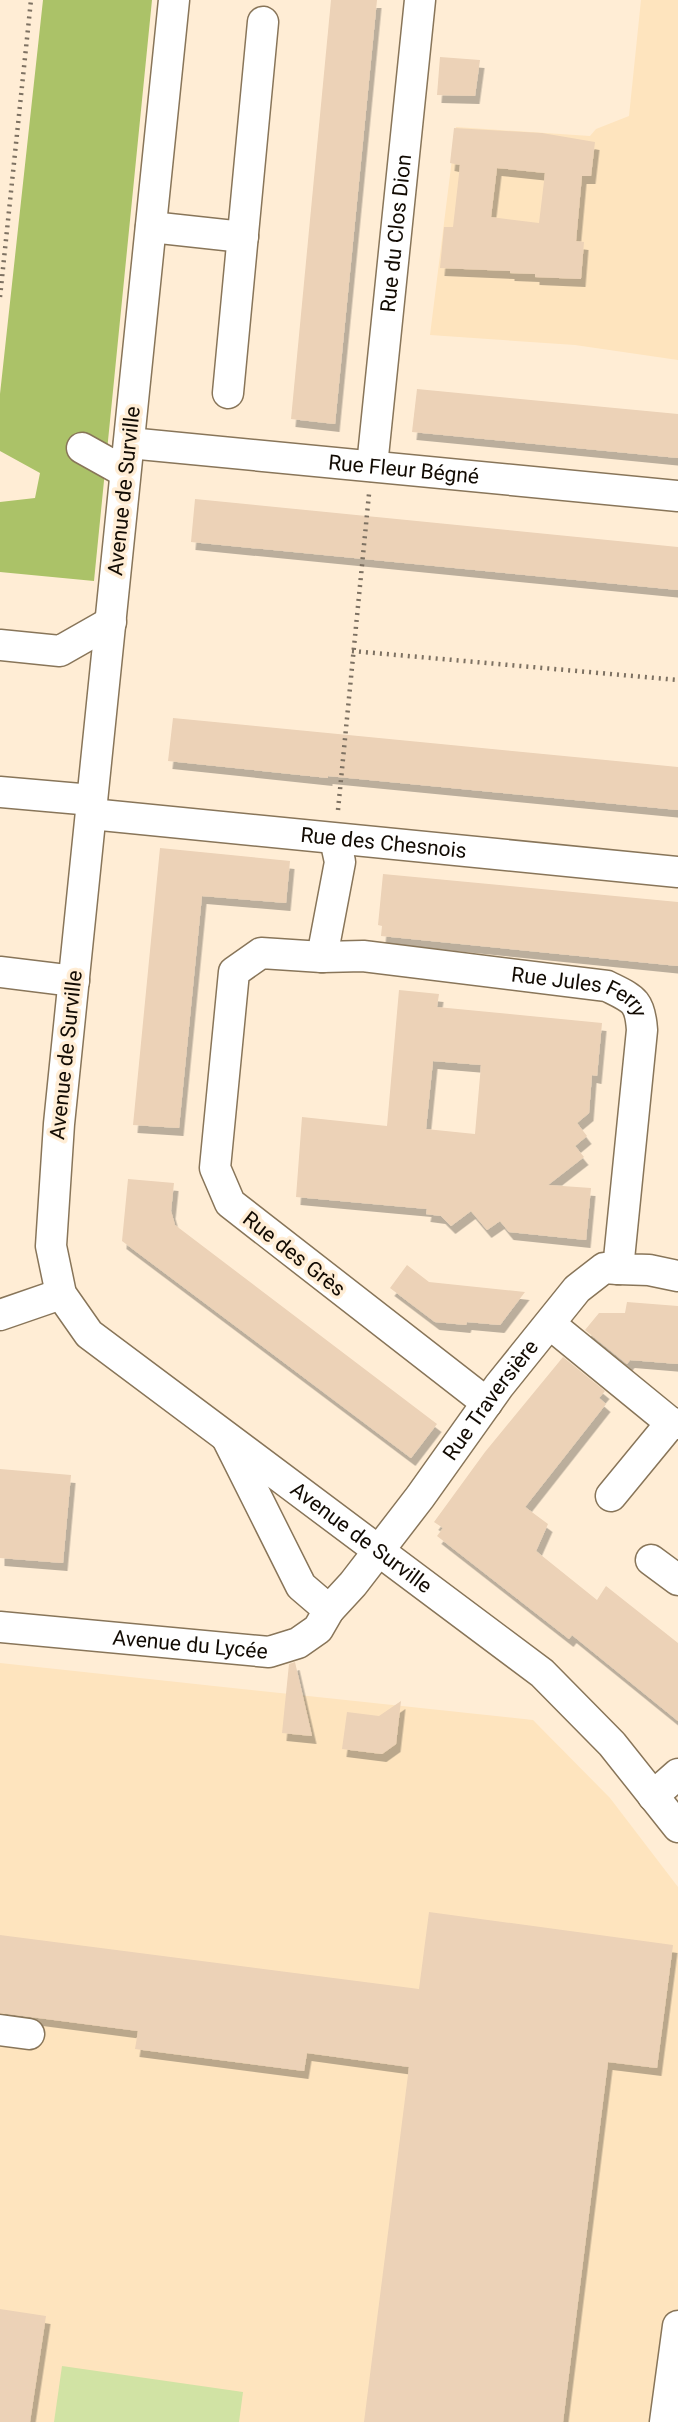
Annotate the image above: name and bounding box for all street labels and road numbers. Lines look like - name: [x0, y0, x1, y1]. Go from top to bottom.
- street label: Rue du Clos Dion: [376, 153, 416, 313]
- street label: Avenue de Surville: [103, 405, 145, 577]
- street label: Rue Fleur Bégné: [327, 450, 480, 489]
- street label: Rue des Chesnois: [299, 823, 468, 863]
- street label: Rue Jules Ferry: [510, 962, 652, 1020]
- street label: Avenue de Surville: [45, 969, 87, 1141]
- street label: Rue des Grès: [238, 1207, 350, 1301]
- street label: Rue Traversière: [438, 1335, 543, 1465]
- street label: Avenue de Surville: [286, 1477, 437, 1598]
- street label: Avenue du Lycée: [112, 1626, 269, 1664]

